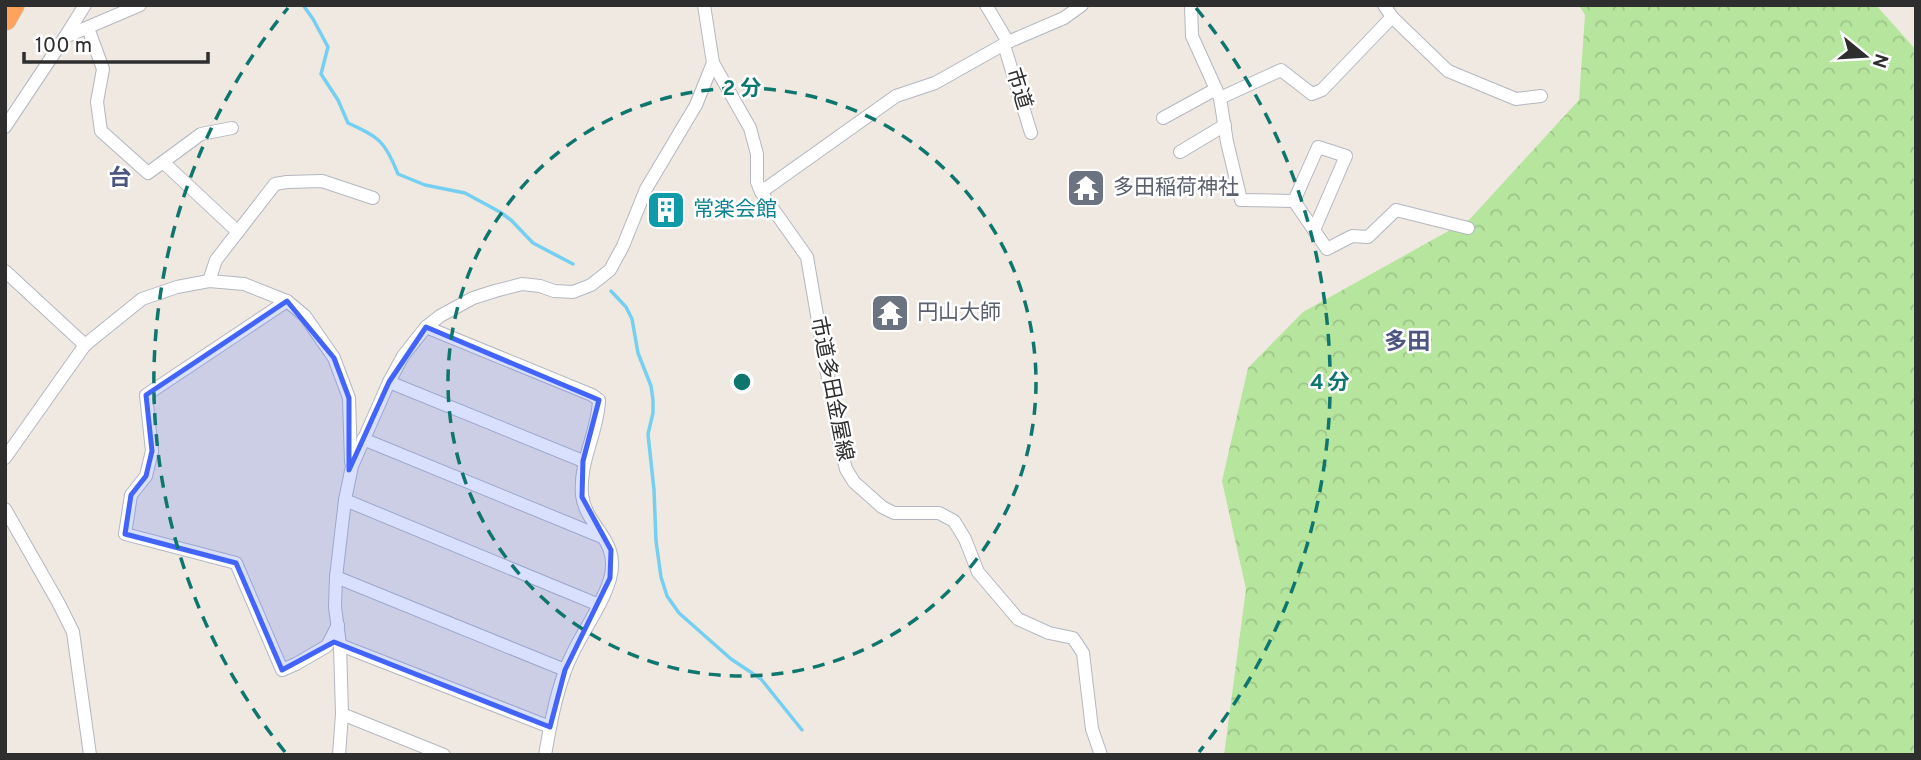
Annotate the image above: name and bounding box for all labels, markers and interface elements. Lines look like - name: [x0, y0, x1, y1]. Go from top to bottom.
- scale bar: [24, 21, 208, 65]
- north arrow: [1830, 21, 1900, 91]
- text: 100 m: [35, 33, 92, 60]
- text: N: [1866, 50, 1893, 71]
- street label: 市道: [999, 65, 1037, 113]
- text: 2 分: [722, 76, 762, 103]
- district label: 台: [109, 165, 132, 194]
- temple icon: 多田稲荷神社: [1065, 167, 1107, 209]
- place label: 多田稲荷神社: [1113, 175, 1239, 202]
- building icon: 常楽会館: [645, 189, 687, 231]
- place label: 常楽会館: [693, 197, 777, 224]
- temple icon: 円山大師: [869, 292, 911, 334]
- place label: 円山大師: [917, 300, 1001, 327]
- street label: 市道多田金屋線: [804, 314, 858, 464]
- district label: 多田: [1384, 329, 1430, 358]
- centre of rings: [730, 370, 754, 394]
- text: 4 分: [1310, 370, 1350, 397]

